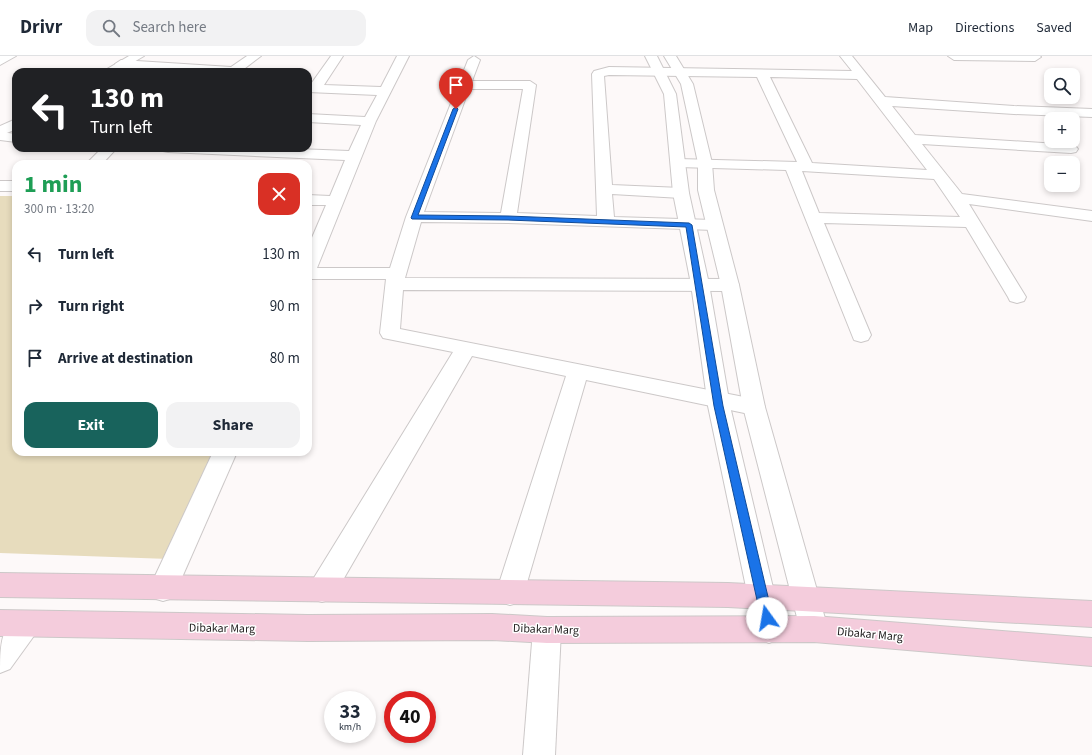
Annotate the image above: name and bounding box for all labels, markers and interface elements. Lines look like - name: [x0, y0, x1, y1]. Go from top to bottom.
- search box: [86, 10, 366, 46]
- text: Drivr: [20, 14, 62, 41]
- icon: search: [100, 17, 122, 39]
- text: Search here: [132, 17, 206, 38]
- text: Map: [908, 18, 933, 38]
- text: Directions: [955, 18, 1014, 38]
- text: Saved: [1036, 18, 1072, 38]
- pin: [439, 68, 473, 109]
- map controls: [1044, 68, 1080, 192]
- button: search: [1044, 68, 1080, 104]
- icon: arrive: [445, 74, 467, 96]
- text: 130 m: [90, 78, 164, 118]
- icon: left: [24, 84, 76, 136]
- button: +: [1044, 112, 1080, 148]
- text: Turn left: [90, 115, 152, 140]
- button: −: [1044, 156, 1080, 192]
- text: 1 min: [24, 167, 82, 202]
- button: close: [258, 173, 300, 215]
- text: 300 m · 13:20: [24, 200, 94, 218]
- icon: left: [24, 243, 46, 265]
- text: Turn left: [58, 244, 114, 265]
- text: 130 m: [262, 244, 300, 265]
- icon: right: [24, 295, 46, 317]
- text: Turn right: [58, 296, 124, 317]
- text: 90 m: [270, 296, 300, 317]
- icon: arrive: [24, 347, 46, 369]
- text: Arrive at destination: [58, 348, 193, 369]
- text: 80 m: [270, 348, 300, 369]
- button: Exit: [24, 402, 158, 448]
- button: Share: [166, 402, 300, 448]
- position arrow: [746, 597, 788, 639]
- street label: Dibakar Marg: [189, 619, 255, 638]
- street label: Dibakar Marg: [513, 620, 579, 639]
- street label: Dibakar Marg: [836, 623, 904, 646]
- speed limit sign: 40: [384, 691, 436, 743]
- text: 33: [339, 698, 361, 726]
- text: km/h: [339, 720, 361, 734]

